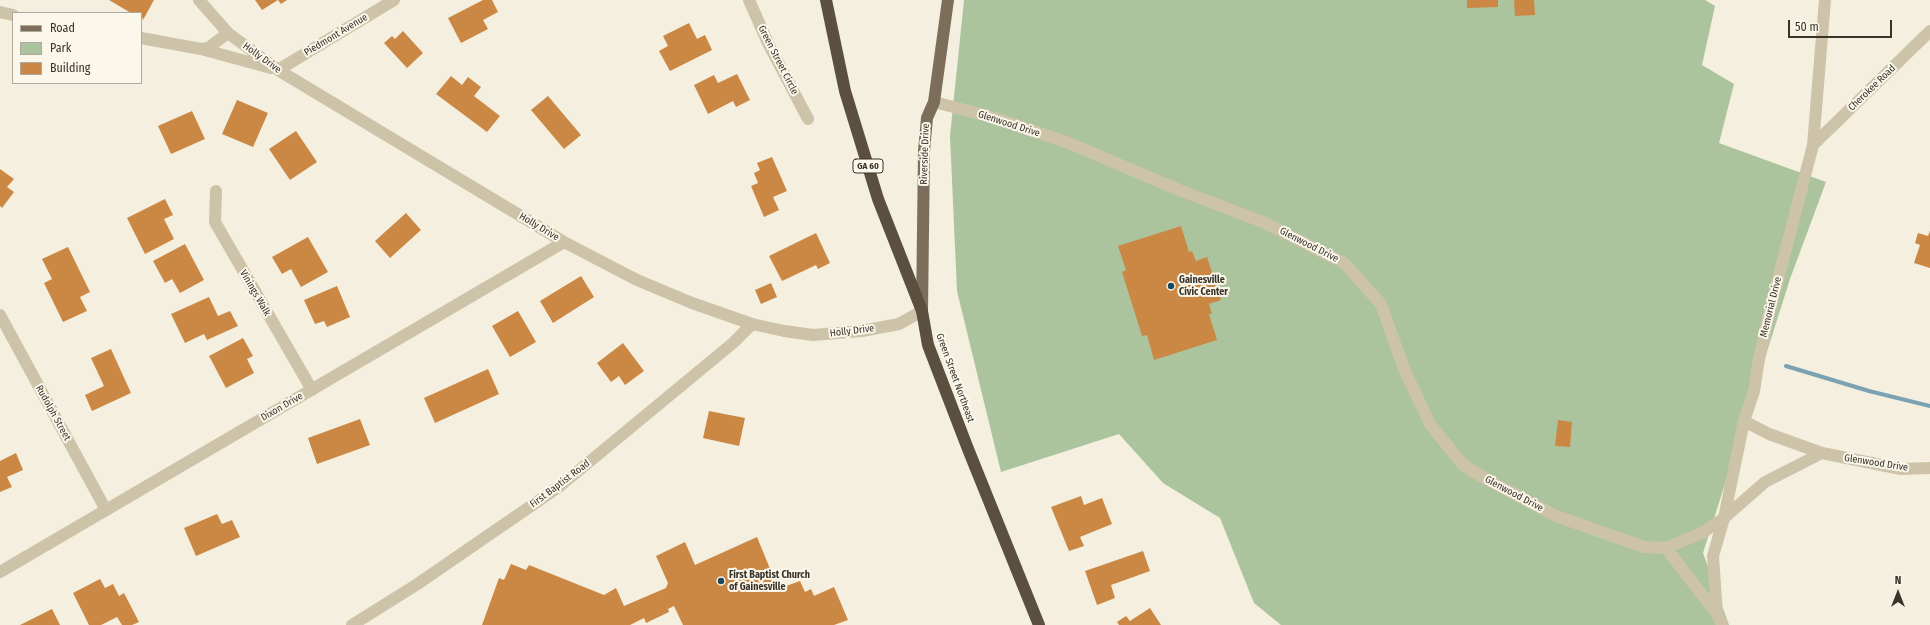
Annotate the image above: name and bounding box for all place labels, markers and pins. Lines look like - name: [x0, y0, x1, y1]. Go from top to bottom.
- place label: Gainesville Civic Center: [1179, 274, 1228, 298]
- marker: Gainesville Civic Center: [1166, 281, 1176, 291]
- place label: First Baptist Church of Gainesville: [729, 569, 810, 592]
- marker: First Baptist Church of Gainesville: [716, 576, 726, 586]

